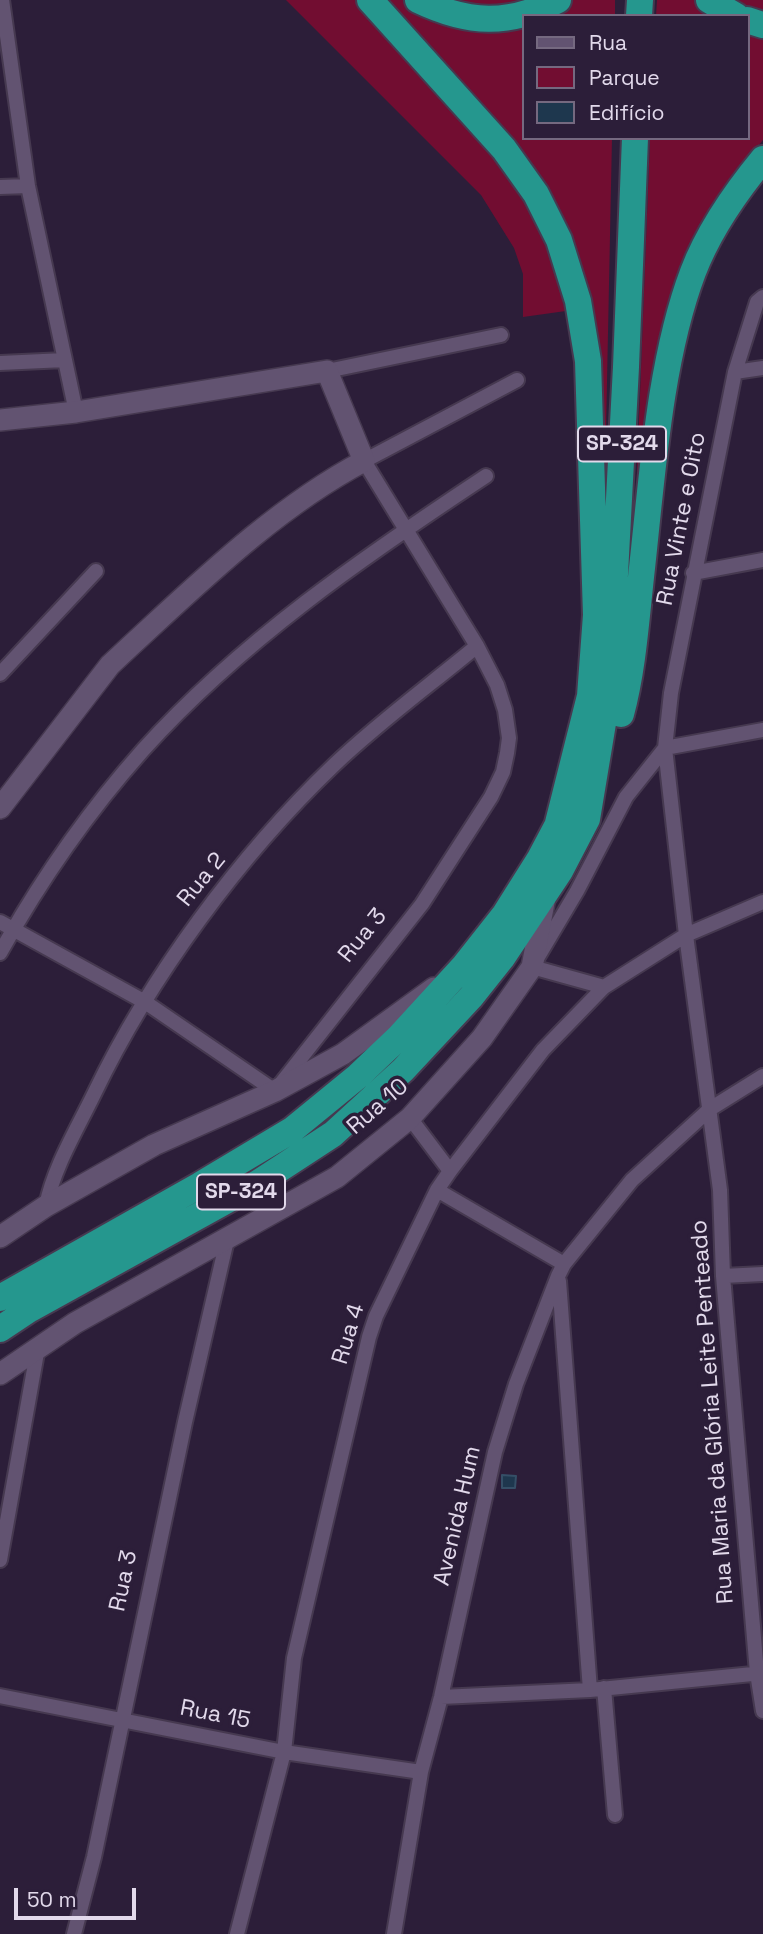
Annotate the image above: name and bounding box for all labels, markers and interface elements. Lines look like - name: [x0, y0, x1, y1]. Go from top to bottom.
- legend: [522, 14, 749, 140]
- text: Rua: [589, 29, 627, 56]
- text: Parque: [589, 64, 660, 91]
- text: Edifício: [589, 99, 665, 126]
- road number: SP-324: [578, 426, 666, 462]
- street label: Rua Vinte e Oito: [652, 430, 712, 608]
- street label: Rua 2: [172, 847, 232, 913]
- street label: Rua 3: [333, 903, 393, 969]
- street label: Rua 10: [342, 1073, 414, 1141]
- road number: SP-324: [197, 1174, 285, 1210]
- street label: Rua Maria da Glória Leite Penteado: [686, 1219, 740, 1605]
- street label: Rua 4: [327, 1300, 371, 1368]
- street label: Avenida Hum: [429, 1444, 487, 1588]
- street label: Rua 3: [104, 1548, 144, 1614]
- street label: Rua 15: [177, 1695, 253, 1735]
- scale bar: [18, 1874, 140, 1918]
- text: 50 m: [27, 1886, 77, 1913]

